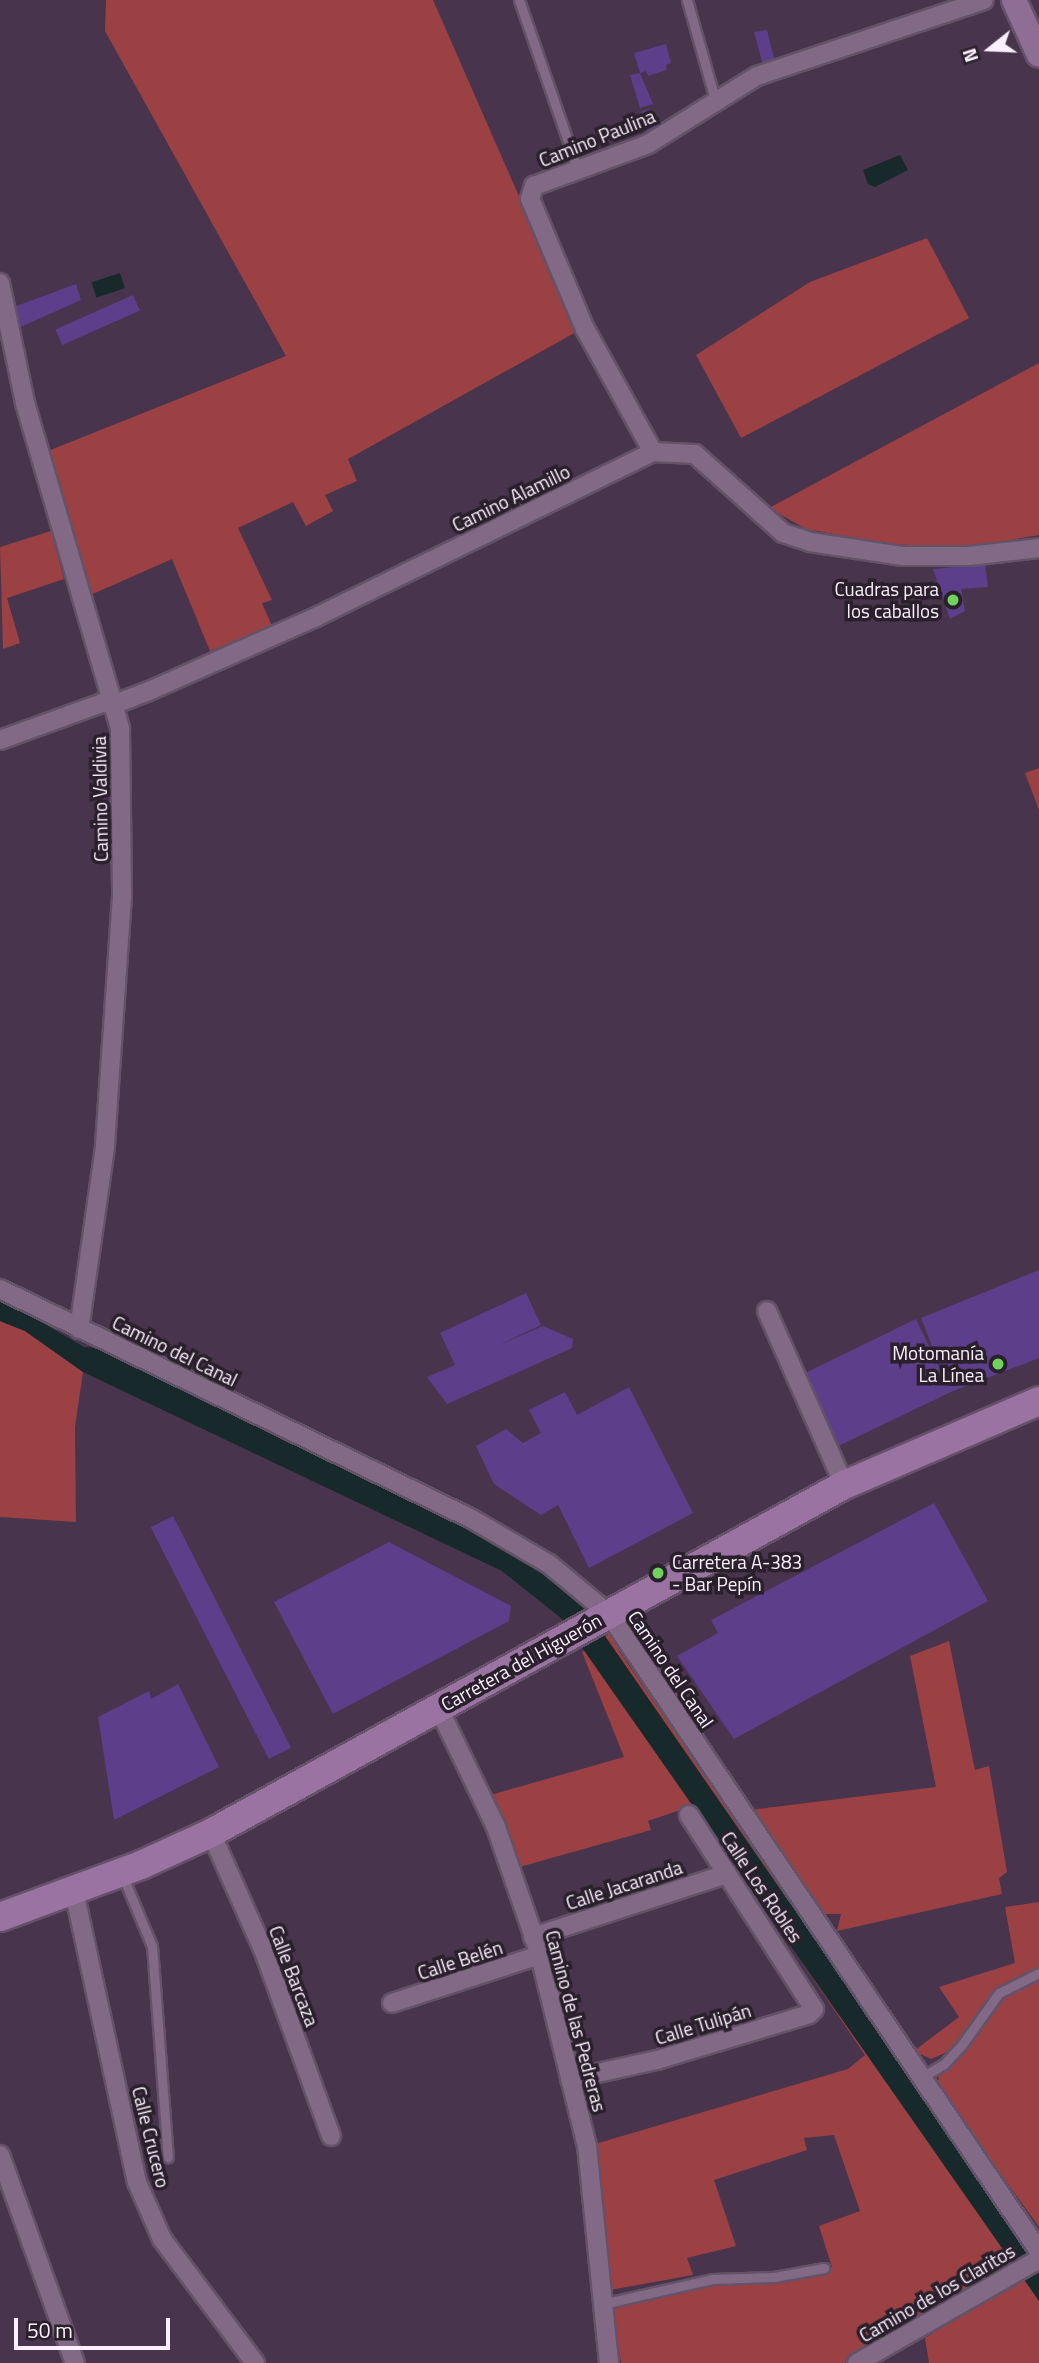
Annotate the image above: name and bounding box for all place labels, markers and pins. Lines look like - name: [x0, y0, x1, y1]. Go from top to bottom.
- place label: Cuadras para los caballos: [834, 578, 939, 622]
- marker: Cuadras para los caballos: [945, 592, 961, 608]
- place label: Motomanía La Línea: [892, 1342, 984, 1386]
- marker: Motomanía La Línea: [990, 1356, 1006, 1372]
- place label: Carretera A-383 - Bar Pepín: [672, 1551, 802, 1595]
- marker: Carretera A-383 - Bar Pepín: [650, 1565, 666, 1581]

